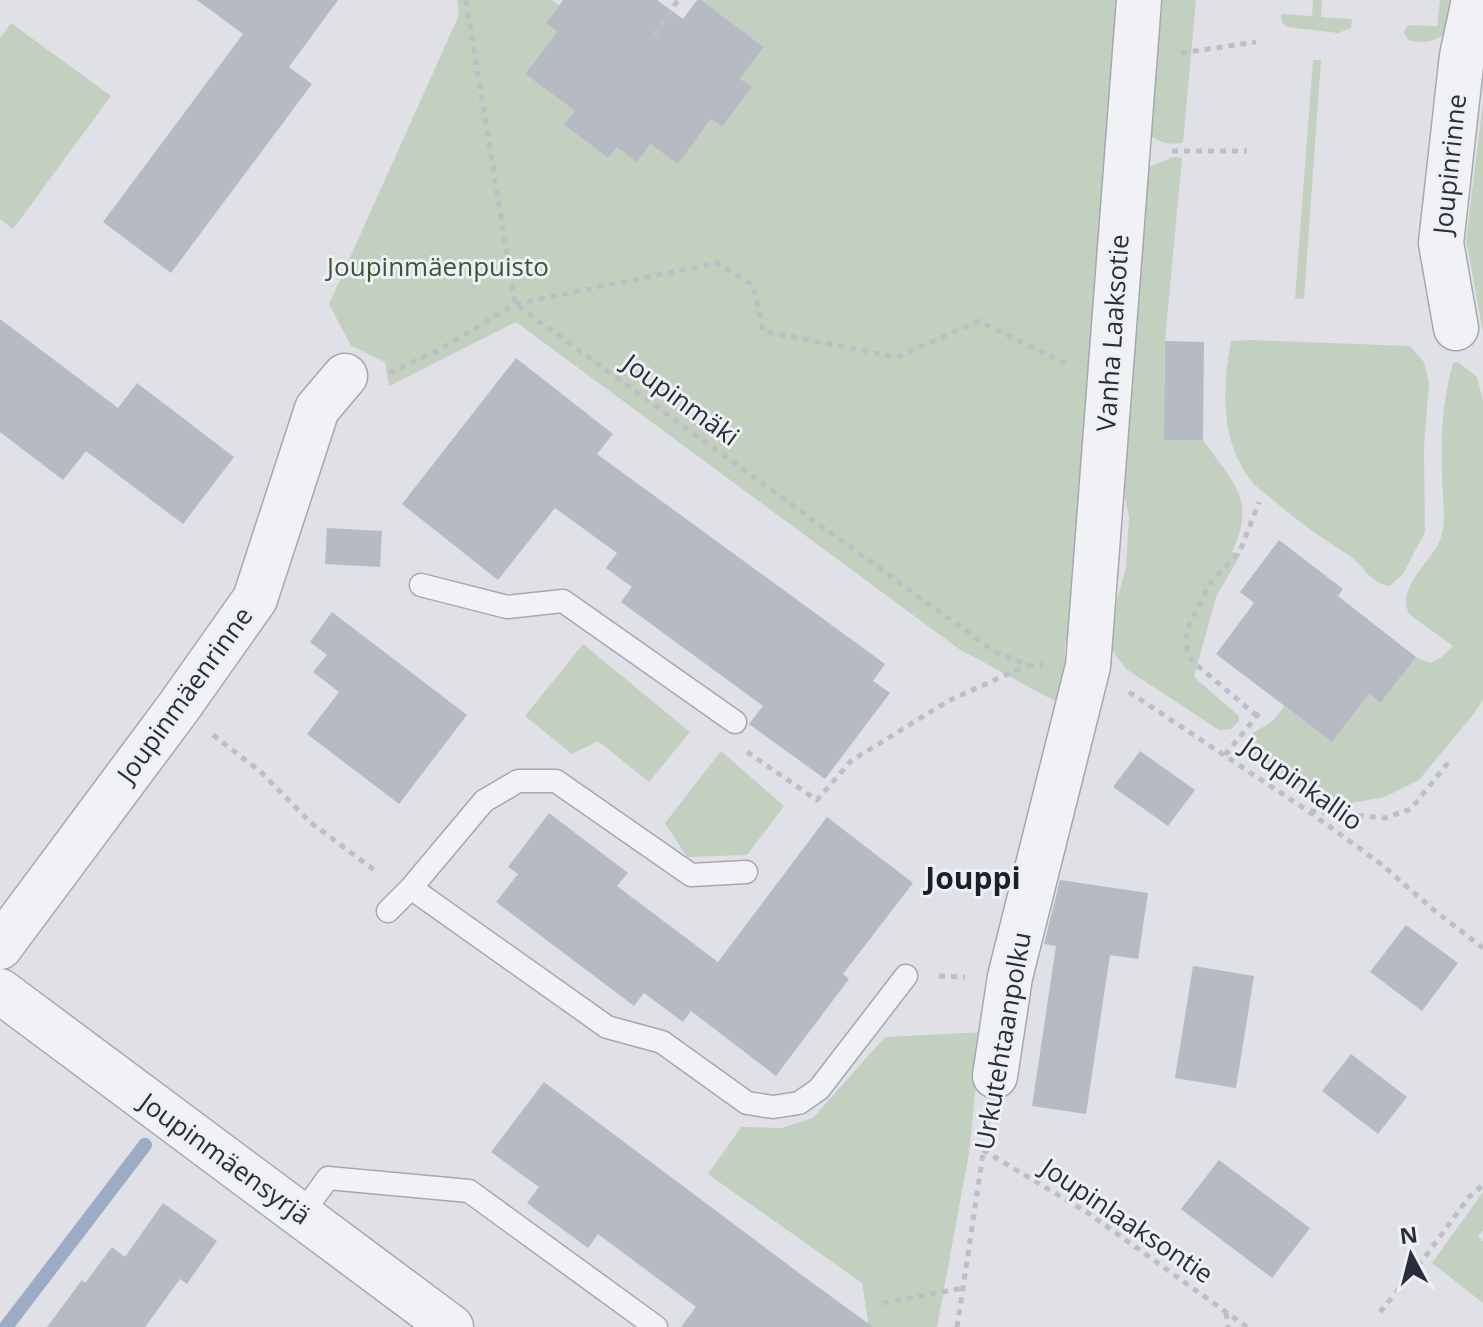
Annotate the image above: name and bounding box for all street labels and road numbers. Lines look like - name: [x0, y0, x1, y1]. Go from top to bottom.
- street label: Joupinrinne: [1423, 92, 1474, 239]
- street label: Vanha Laaksotie: [1087, 233, 1137, 433]
- street label: Joupinmäki: [614, 343, 747, 454]
- street label: Joupinmäenrinne: [106, 599, 260, 792]
- street label: Joupinkallio: [1232, 726, 1370, 838]
- street label: Urkutehtaanpolku: [965, 929, 1039, 1153]
- street label: Joupinmäensyrjä: [130, 1082, 318, 1232]
- street label: Joupinlaaksontie: [1032, 1148, 1221, 1291]

